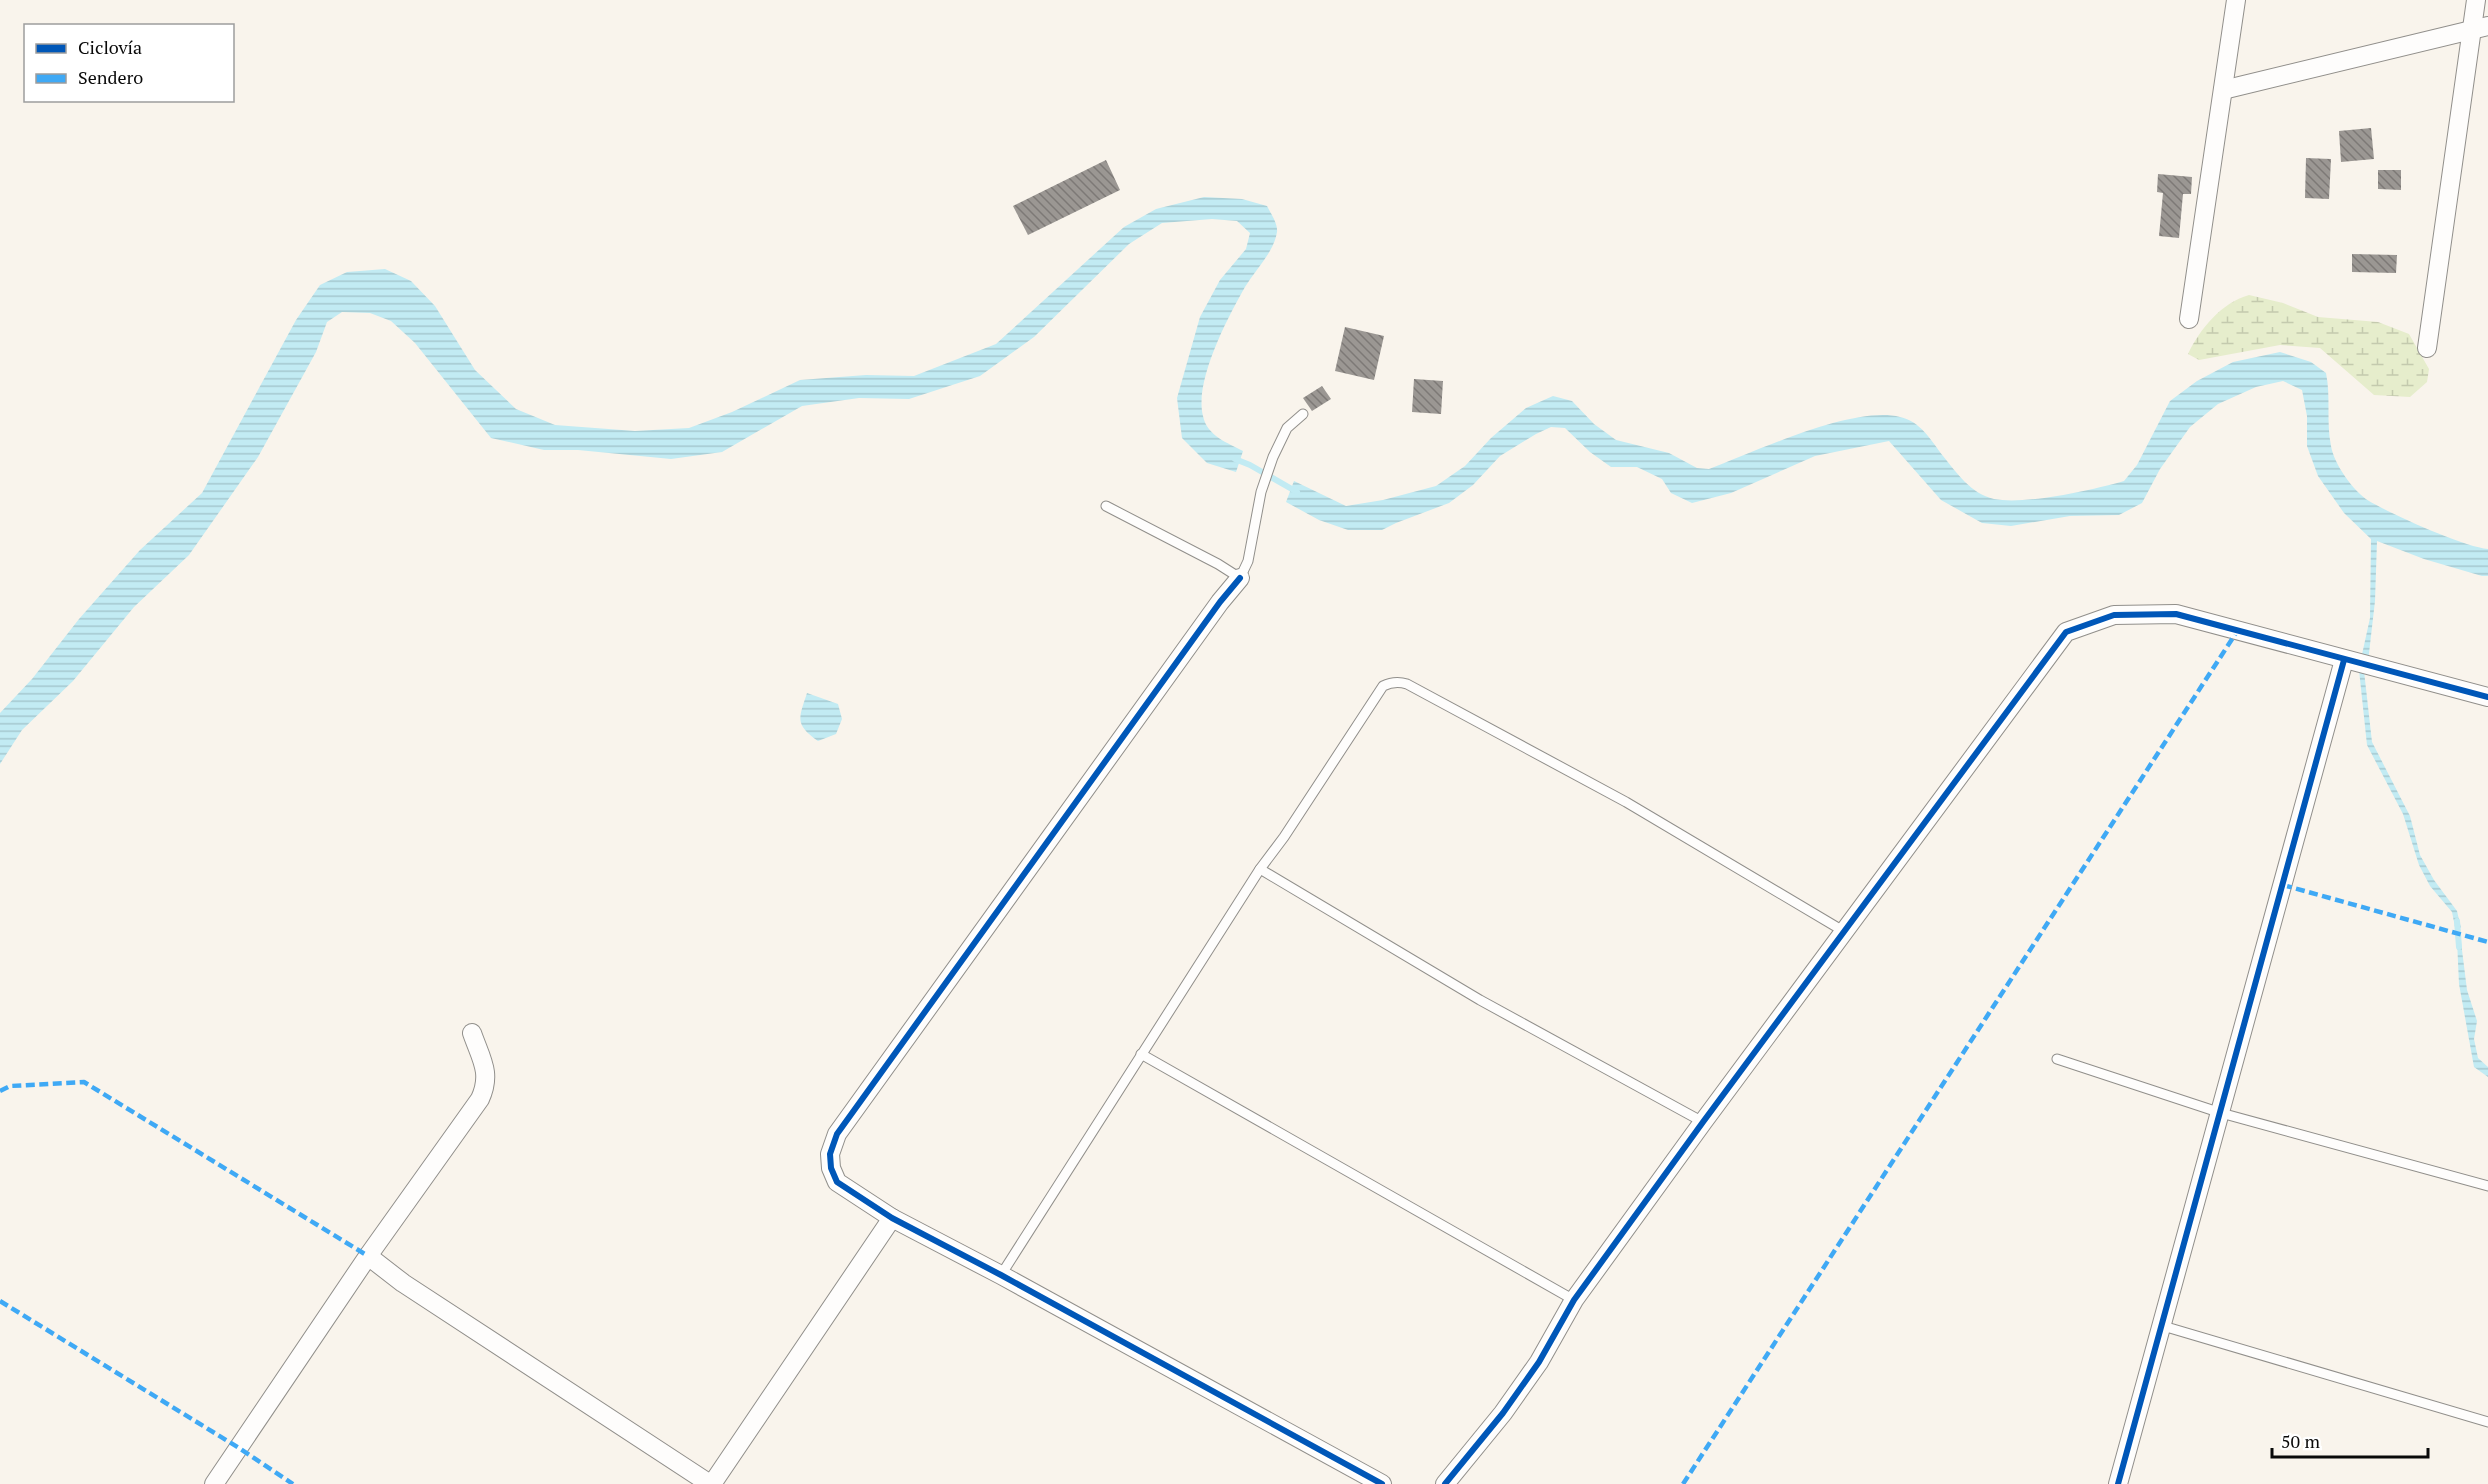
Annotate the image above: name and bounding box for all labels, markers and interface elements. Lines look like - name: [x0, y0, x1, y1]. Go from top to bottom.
- legend: [24, 24, 234, 102]
- text: Ciclovía: [78, 35, 142, 59]
- text: Sendero: [78, 65, 143, 89]
- scale bar: [2272, 1421, 2428, 1459]
- text: 50 m: [2281, 1429, 2321, 1453]

